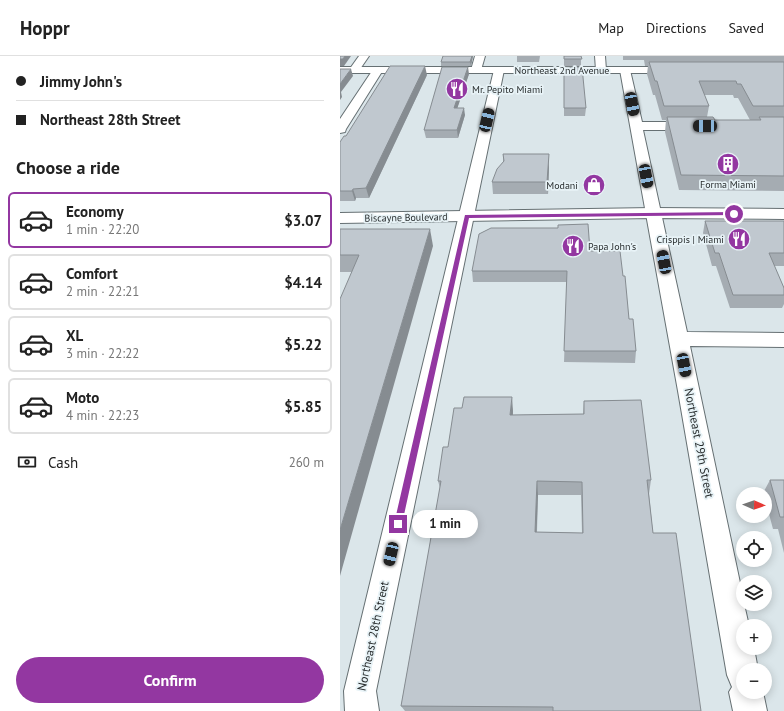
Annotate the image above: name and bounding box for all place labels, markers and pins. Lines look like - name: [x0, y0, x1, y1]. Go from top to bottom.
- restaurant icon: Mr. Pepito Miami: [444, 76, 470, 102]
- place label: Mr. Pepito Miami: [472, 83, 543, 96]
- building icon: Forma Miami: [715, 151, 741, 177]
- shop icon: Modani: [581, 172, 607, 198]
- place label: Forma Miami: [700, 178, 756, 191]
- place label: Modani: [546, 179, 578, 192]
- restaurant icon: Crisppis | Miami: [726, 226, 752, 252]
- restaurant icon: Papa John's: [560, 233, 586, 259]
- place label: Crisppis | Miami: [656, 233, 724, 246]
- place label: Papa John's: [588, 240, 636, 253]

